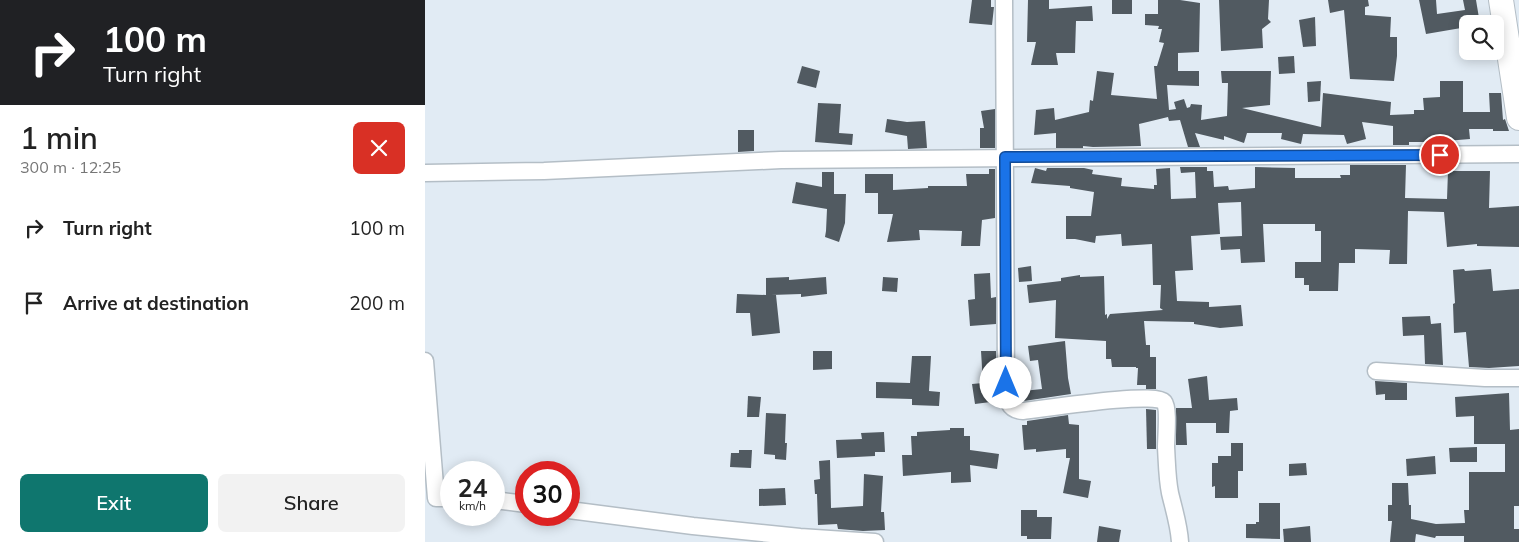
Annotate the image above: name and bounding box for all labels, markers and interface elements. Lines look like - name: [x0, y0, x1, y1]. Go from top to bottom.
- map controls: [1459, 15, 1504, 60]
- button: search: [1459, 15, 1504, 60]
- text: 100 m: [103, 17, 207, 61]
- icon: right: [20, 20, 85, 85]
- text: Turn right: [103, 60, 201, 88]
- text: 1 min: [20, 119, 98, 157]
- button: close: [353, 122, 405, 174]
- pin: [1419, 134, 1461, 176]
- icon: arrive: [1426, 141, 1454, 169]
- text: 300 m · 12:25: [20, 157, 121, 177]
- icon: right: [20, 214, 48, 242]
- text: Turn right: [63, 216, 152, 240]
- text: 100 m: [349, 216, 405, 240]
- icon: arrive: [20, 289, 48, 317]
- text: Arrive at destination: [63, 291, 249, 315]
- text: 200 m: [349, 291, 405, 315]
- position arrow: [979, 356, 1031, 408]
- speed limit sign: 30: [515, 461, 580, 526]
- text: 24: [457, 472, 488, 503]
- button: Exit: [20, 474, 208, 532]
- button: Share: [218, 474, 405, 532]
- text: km/h: [459, 498, 486, 513]

